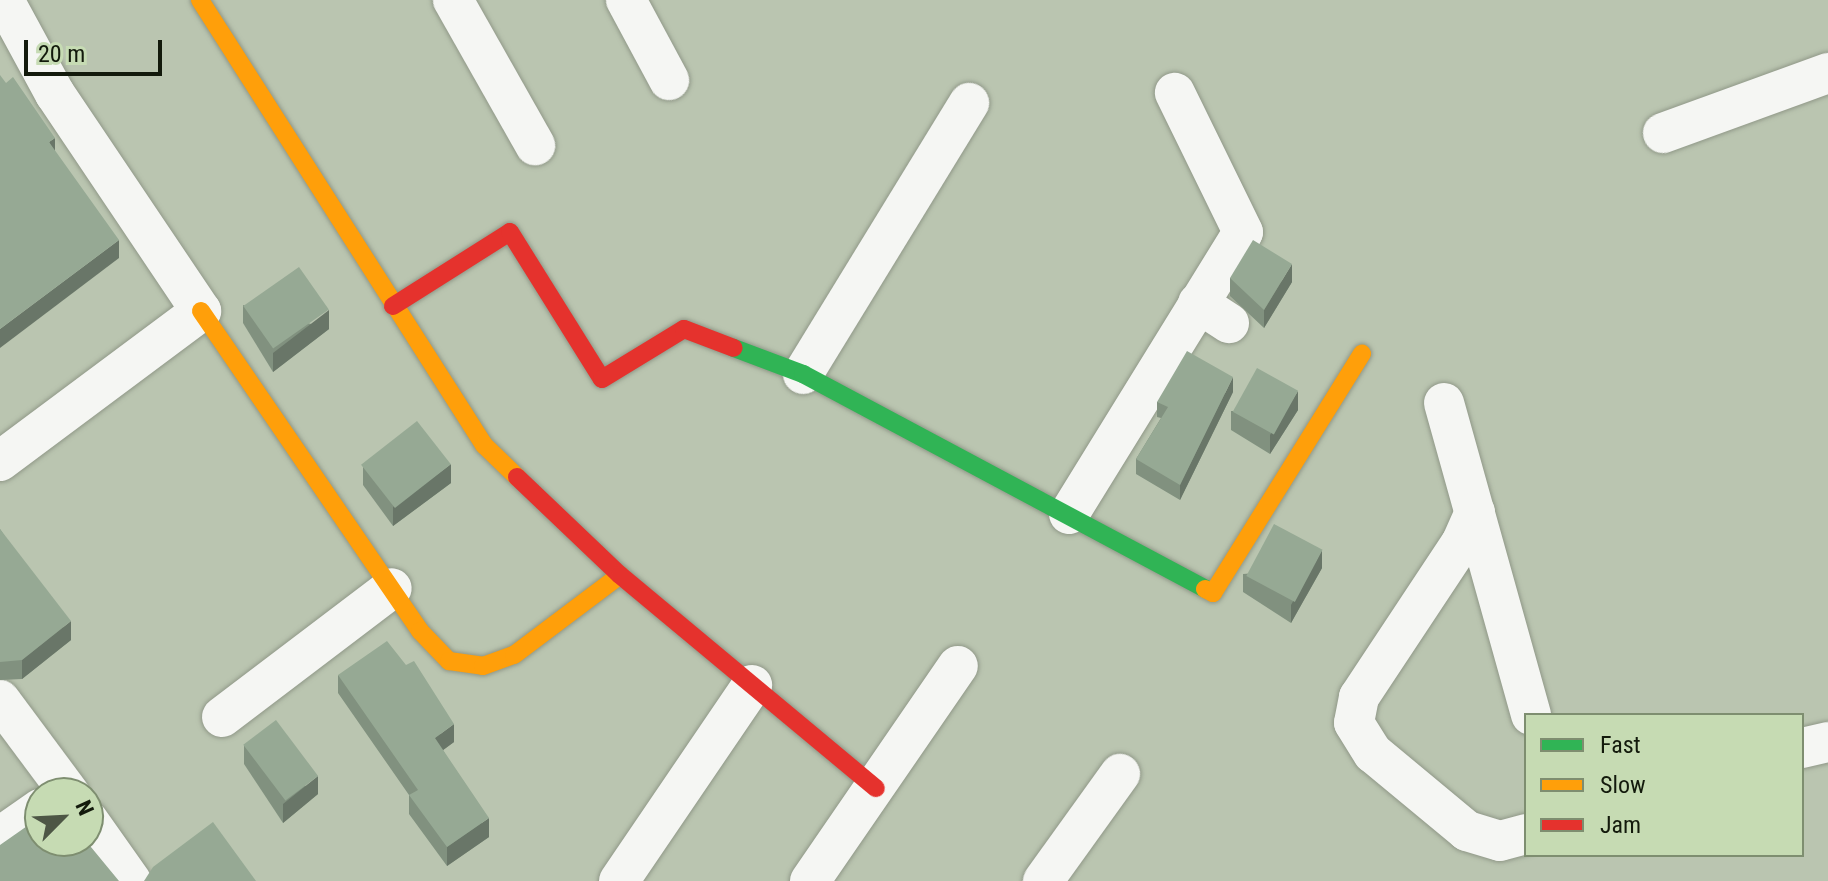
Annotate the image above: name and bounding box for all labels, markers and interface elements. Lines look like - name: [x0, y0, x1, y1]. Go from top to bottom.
- scale bar: [28, 24, 166, 74]
- text: 20 m: [38, 40, 85, 68]
- legend: [1524, 713, 1804, 857]
- text: Fast: [1600, 731, 1641, 759]
- text: Slow: [1600, 771, 1646, 799]
- north arrow: [24, 777, 104, 857]
- text: N: [70, 797, 99, 819]
- text: Jam: [1600, 811, 1641, 839]

